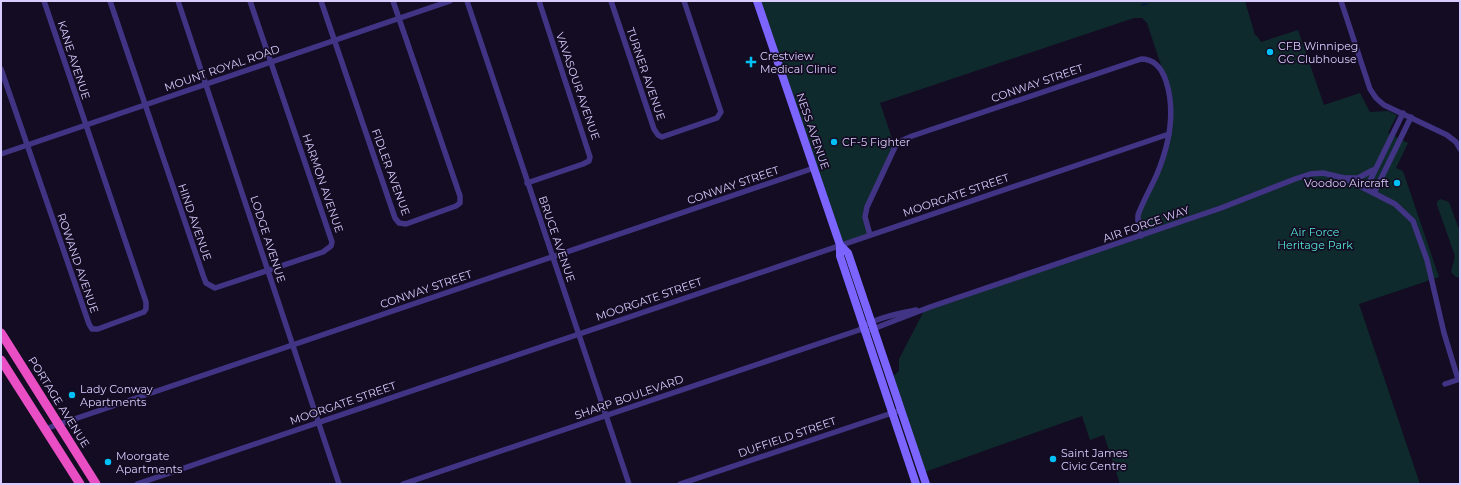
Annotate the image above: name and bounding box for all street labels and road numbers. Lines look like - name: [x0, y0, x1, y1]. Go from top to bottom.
- street label: KANE AVENUE: [55, 19, 93, 101]
- street label: TURNER AVENUE: [624, 26, 668, 122]
- street label: VAVASOUR AVENUE: [553, 30, 603, 142]
- street label: MOUNT ROYAL ROAD: [162, 42, 282, 94]
- street label: CONWAY STREET: [989, 60, 1086, 105]
- street label: NESS AVENUE: [793, 91, 833, 171]
- street label: FIDLER AVENUE: [369, 127, 413, 217]
- street label: HARMON AVENUE: [299, 132, 347, 234]
- street label: CONWAY STREET: [685, 162, 782, 207]
- street label: MOORGATE STREET: [901, 170, 1012, 220]
- street label: HIND AVENUE: [175, 182, 215, 262]
- street label: LODGE AVENUE: [247, 194, 289, 284]
- street label: BRUCE AVENUE: [536, 194, 578, 284]
- street label: AIR FORCE WAY: [1101, 203, 1191, 245]
- street label: ROWAND AVENUE: [54, 211, 102, 315]
- street label: CONWAY STREET: [378, 266, 475, 311]
- street label: MOORGATE STREET: [594, 274, 705, 324]
- street label: PORTAGE AVENUE: [25, 354, 93, 450]
- street label: SHARP BOULEVARD: [573, 372, 685, 422]
- street label: MOORGATE STREET: [288, 378, 399, 428]
- street label: DUFFIELD STREET: [736, 413, 839, 460]

